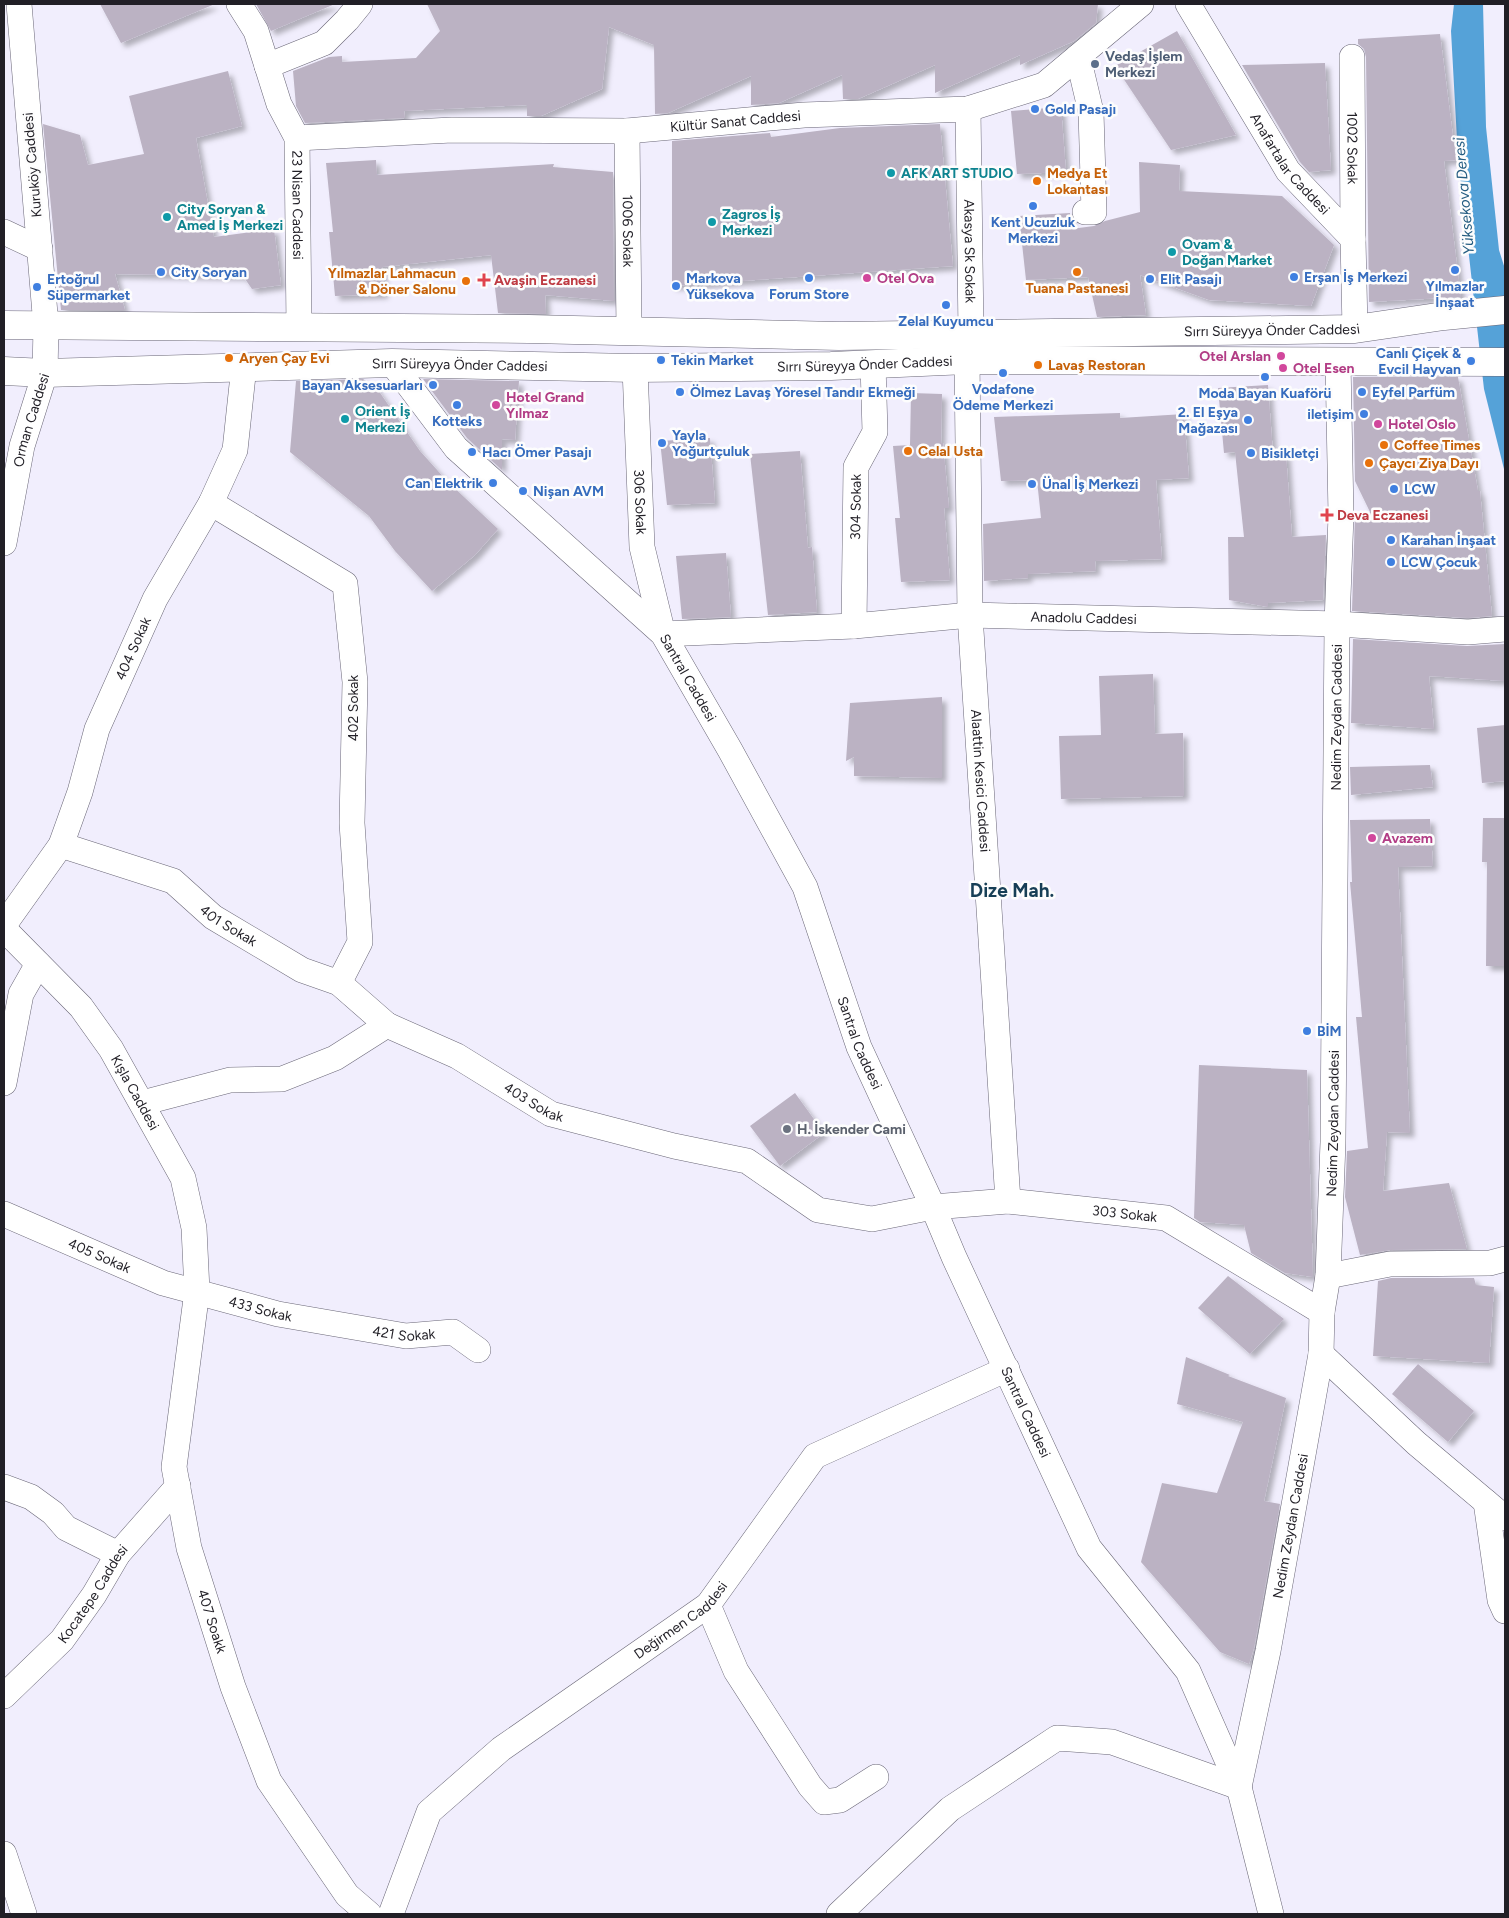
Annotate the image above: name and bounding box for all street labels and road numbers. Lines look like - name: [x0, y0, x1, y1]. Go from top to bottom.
- street label: Kültür Sanat Caddesi: [669, 107, 802, 136]
- street label: Anafartalar Caddesi: [1246, 110, 1333, 218]
- street label: Kuruköy Caddesi: [19, 112, 46, 218]
- street label: 1002 Sokak: [1343, 112, 1361, 184]
- street label: 23 Nisan Caddesi: [288, 150, 306, 260]
- street label: 1006 Sokak: [619, 195, 636, 268]
- street label: Akasya Sk Sokak: [960, 199, 979, 303]
- street label: Sırrı Süreyya Önder Caddesi: [1184, 320, 1361, 340]
- street label: Sırrı Süreyya Önder Caddesi: [777, 353, 953, 376]
- street label: Sırrı Süreyya Önder Caddesi: [372, 355, 548, 375]
- street label: Orman Caddesi: [10, 371, 53, 468]
- street label: 306 Sokak: [630, 469, 650, 535]
- street label: 304 Sokak: [847, 474, 865, 540]
- street label: Anadolu Caddesi: [1030, 608, 1137, 628]
- street label: 404 Sokak: [112, 614, 155, 683]
- street label: Santral Caddesi: [656, 631, 720, 725]
- street label: Nedim Zeydan Caddesi: [1328, 644, 1346, 791]
- street label: 402 Sokak: [345, 675, 362, 741]
- street label: Alaattin Kesici Caddesi: [967, 709, 993, 853]
- street label: 401 Sokak: [196, 901, 260, 950]
- street label: Santral Caddesi: [834, 994, 885, 1092]
- street label: Nedim Zeydan Caddesi: [1323, 1050, 1343, 1197]
- street label: Kışla Caddesi: [107, 1052, 163, 1133]
- street label: 403 Sokak: [501, 1079, 565, 1126]
- street label: 303 Sokak: [1091, 1202, 1158, 1226]
- street label: 405 Sokak: [65, 1235, 133, 1277]
- street label: 433 Sokak: [227, 1293, 293, 1325]
- street label: 421 Sokak: [371, 1322, 436, 1345]
- street label: Santral Caddesi: [997, 1364, 1054, 1460]
- street label: Nedim Zeydan Caddesi: [1270, 1452, 1312, 1600]
- street label: Kocatepe Caddesi: [54, 1541, 131, 1647]
- street label: Değirmen Caddesi: [631, 1578, 731, 1663]
- street label: 407 Soakk: [194, 1587, 230, 1656]

